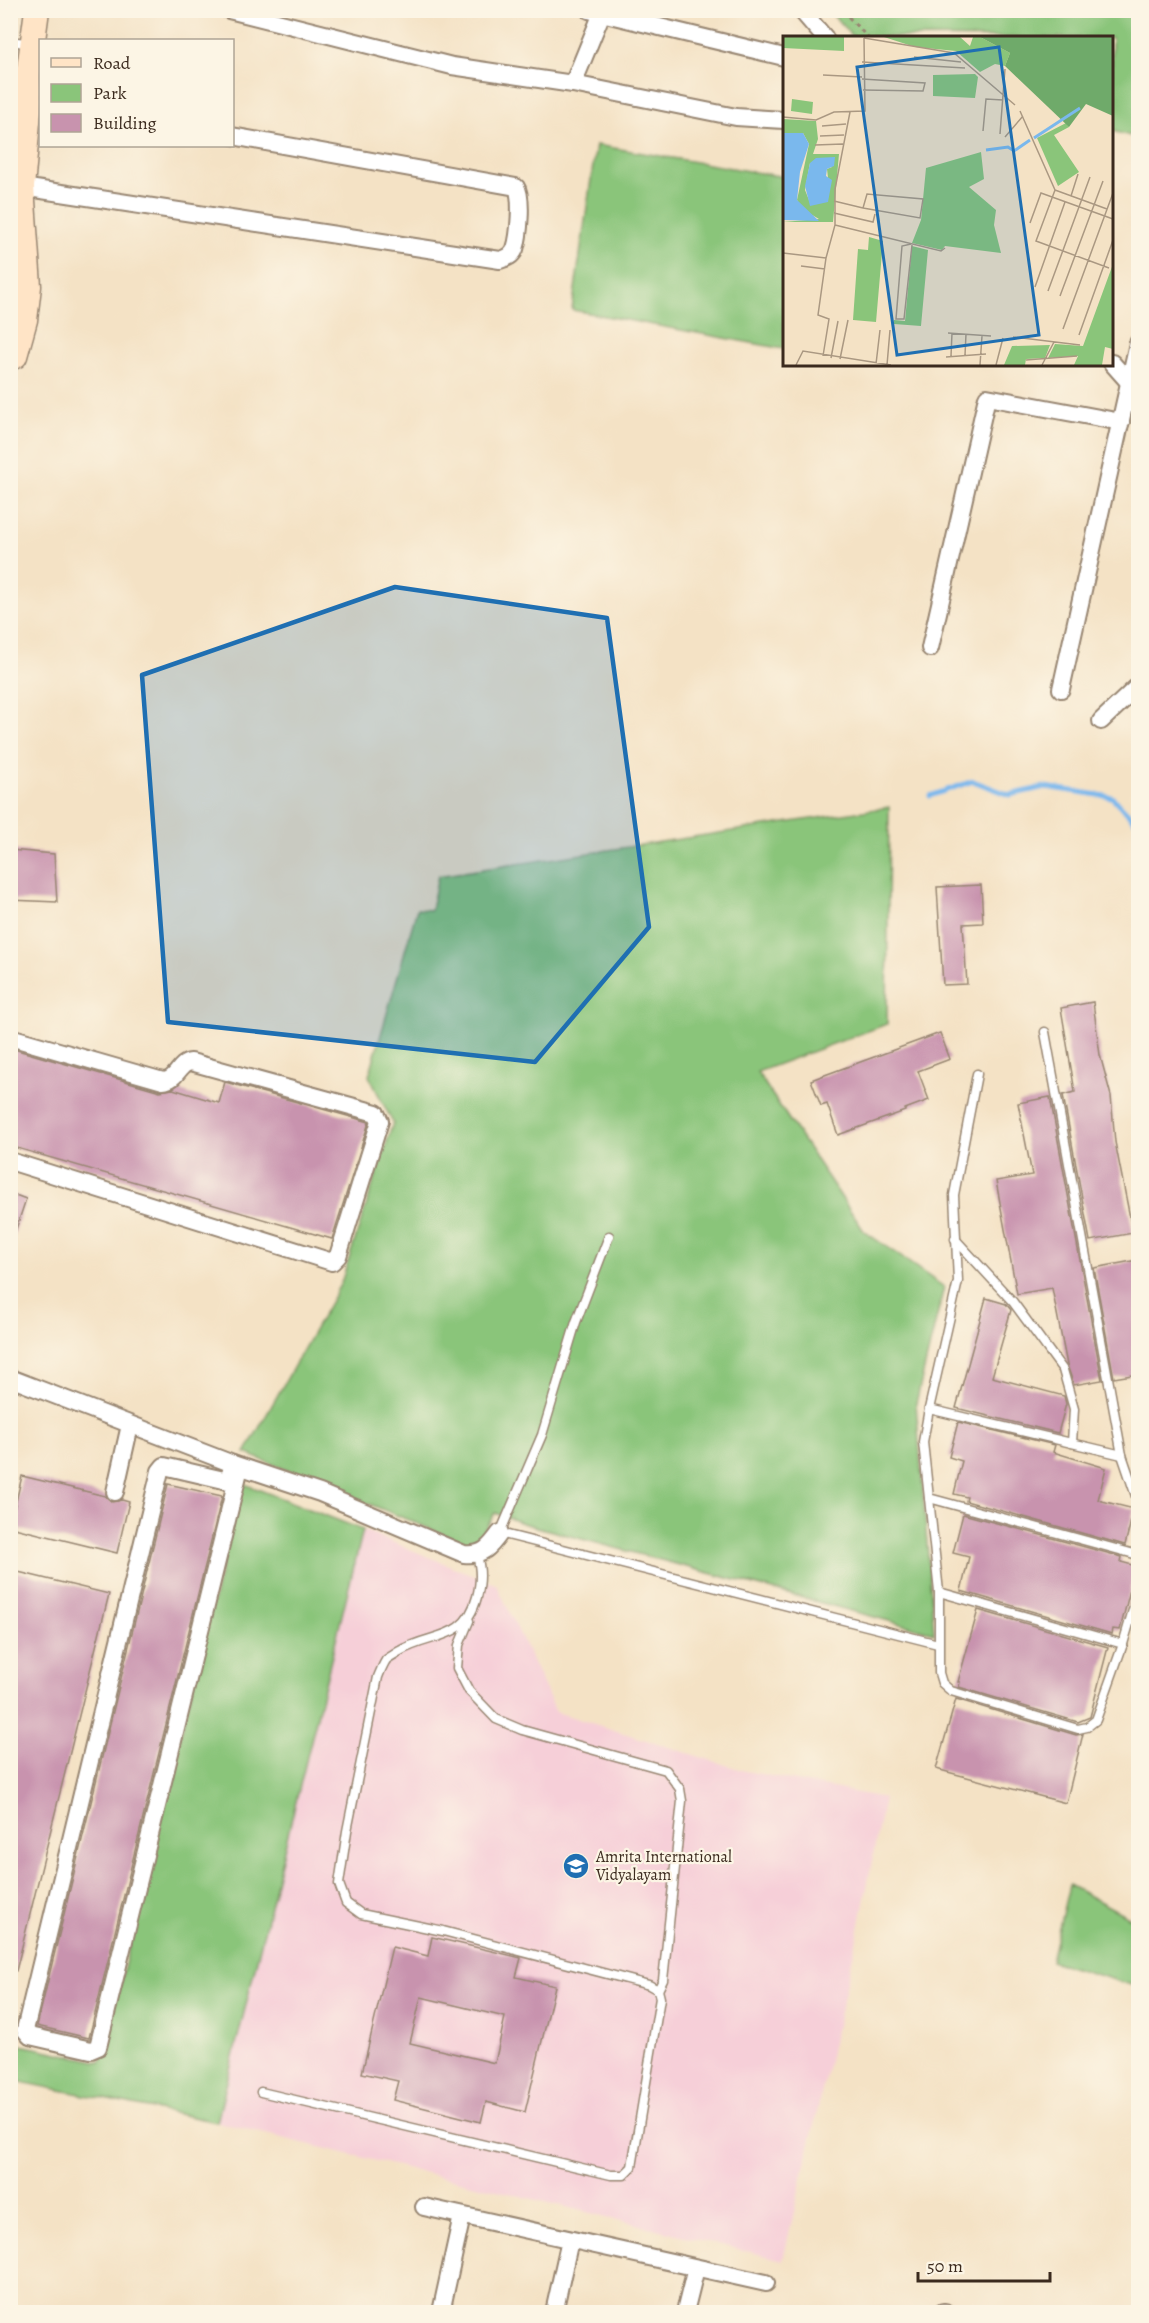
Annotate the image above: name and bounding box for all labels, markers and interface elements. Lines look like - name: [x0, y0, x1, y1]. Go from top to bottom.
- inset map: [783, 36, 1113, 366]
- legend: [39, 39, 234, 147]
- text: Road: [93, 51, 131, 75]
- text: Park: [93, 81, 127, 105]
- text: Building: [93, 111, 157, 135]
- place label: Amrita International Vidyalayam: [595, 1846, 732, 1886]
- school or university icon: Amrita International Vidyalayam: [561, 1851, 591, 1881]
- scale bar: [918, 2245, 1050, 2283]
- text: 50 m: [927, 2254, 963, 2278]

